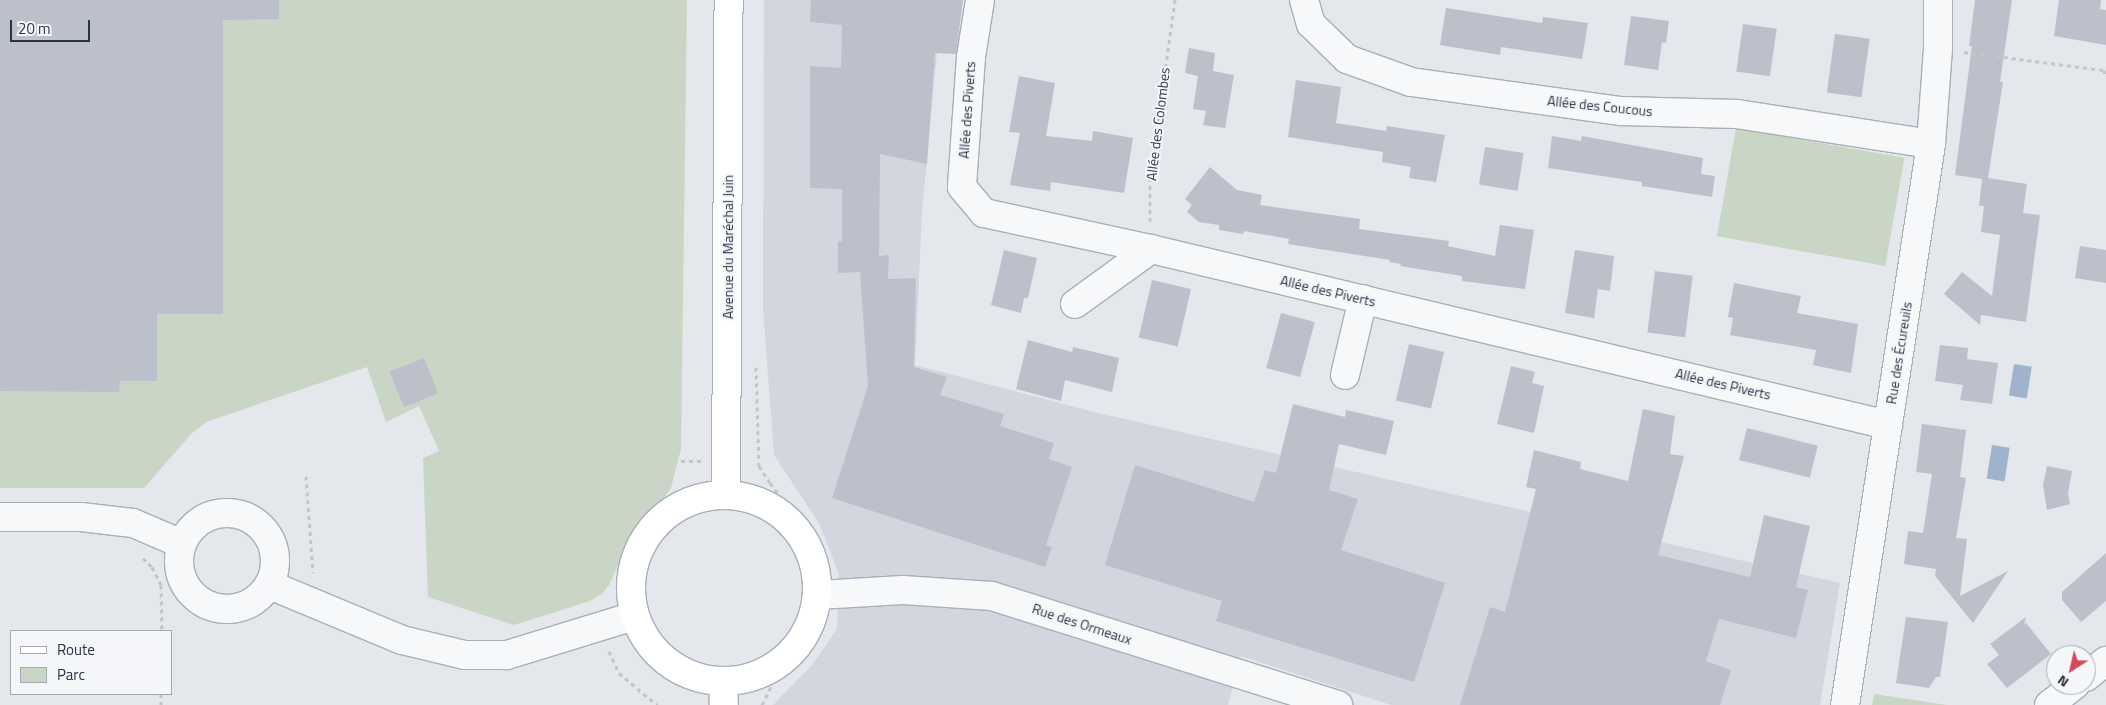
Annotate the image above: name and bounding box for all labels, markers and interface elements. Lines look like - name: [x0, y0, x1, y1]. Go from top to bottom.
- scale bar: [12, 10, 92, 42]
- text: 20 m: [18, 17, 51, 40]
- street label: Allée des Piverts: [955, 61, 979, 159]
- street label: Allée des Colombes: [1143, 66, 1173, 182]
- street label: Allée des Coucous: [1547, 92, 1653, 120]
- street label: Avenue du Maréchal Juin: [720, 175, 736, 319]
- street label: Allée des Piverts: [1279, 272, 1377, 310]
- street label: Rue des Écureuils: [1883, 301, 1915, 405]
- street label: Allée des Piverts: [1674, 365, 1772, 403]
- street label: Rue des Ormeaux: [1030, 600, 1134, 648]
- legend: [10, 630, 172, 695]
- text: Route: [57, 638, 95, 661]
- north arrow: [2046, 645, 2096, 695]
- text: Parc: [57, 663, 85, 686]
- text: N: [2053, 670, 2073, 693]

